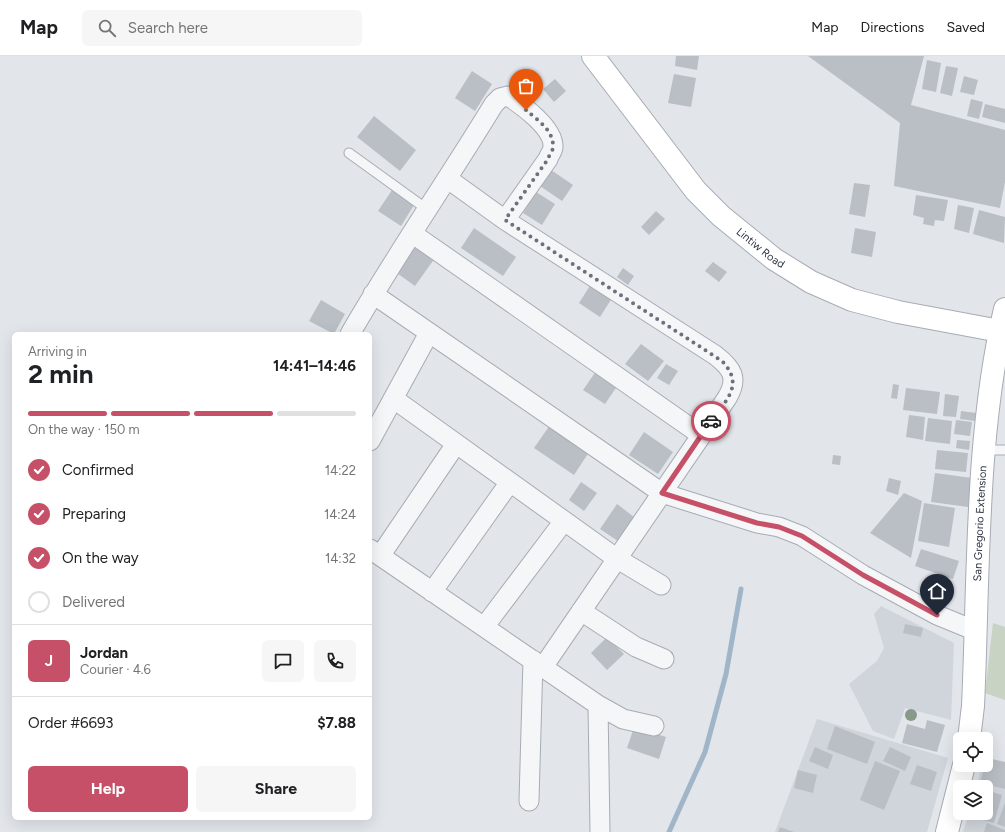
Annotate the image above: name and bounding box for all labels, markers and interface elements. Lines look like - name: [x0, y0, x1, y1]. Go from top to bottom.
- search box: [82, 10, 362, 46]
- text: Map: [20, 16, 58, 39]
- icon: search: [96, 17, 118, 39]
- text: Search here: [128, 19, 208, 37]
- text: Map: [811, 19, 839, 36]
- text: Directions: [861, 19, 924, 36]
- text: Saved: [946, 19, 985, 36]
- pin: [509, 69, 543, 110]
- icon: bag: [515, 75, 537, 97]
- street label: Lintiw Road: [734, 225, 787, 271]
- text: Arriving in: [28, 344, 87, 359]
- text: 14:41–14:46: [273, 357, 356, 375]
- text: 2 min: [28, 358, 94, 390]
- courier: [691, 401, 731, 441]
- icon: car: [700, 410, 722, 432]
- text: On the way · 150 m: [28, 422, 140, 437]
- icon: check: [28, 459, 50, 481]
- text: Confirmed: [62, 461, 134, 479]
- text: 14:22: [325, 463, 356, 478]
- street label: San Gregorio Extension: [971, 465, 990, 582]
- icon: check: [28, 503, 50, 525]
- text: Preparing: [62, 505, 126, 523]
- text: 14:24: [324, 507, 356, 522]
- icon: check: [28, 547, 50, 569]
- text: On the way: [62, 549, 139, 567]
- text: 14:32: [325, 551, 356, 566]
- pin: [920, 574, 954, 615]
- icon: home: [926, 580, 948, 602]
- text: Delivered: [62, 593, 125, 611]
- button: chat: [262, 640, 304, 682]
- button: phone: [314, 640, 356, 682]
- text: Jordan: [80, 644, 128, 662]
- text: J: [45, 652, 53, 670]
- text: Courier · 4.6: [80, 662, 151, 677]
- text: Order #6693: [28, 714, 114, 732]
- text: $7.88: [317, 714, 356, 732]
- map controls: [953, 732, 993, 820]
- button: locate: [953, 732, 993, 772]
- button: Help: [28, 766, 188, 812]
- button: Share: [196, 766, 356, 812]
- button: layers: [953, 780, 993, 820]

